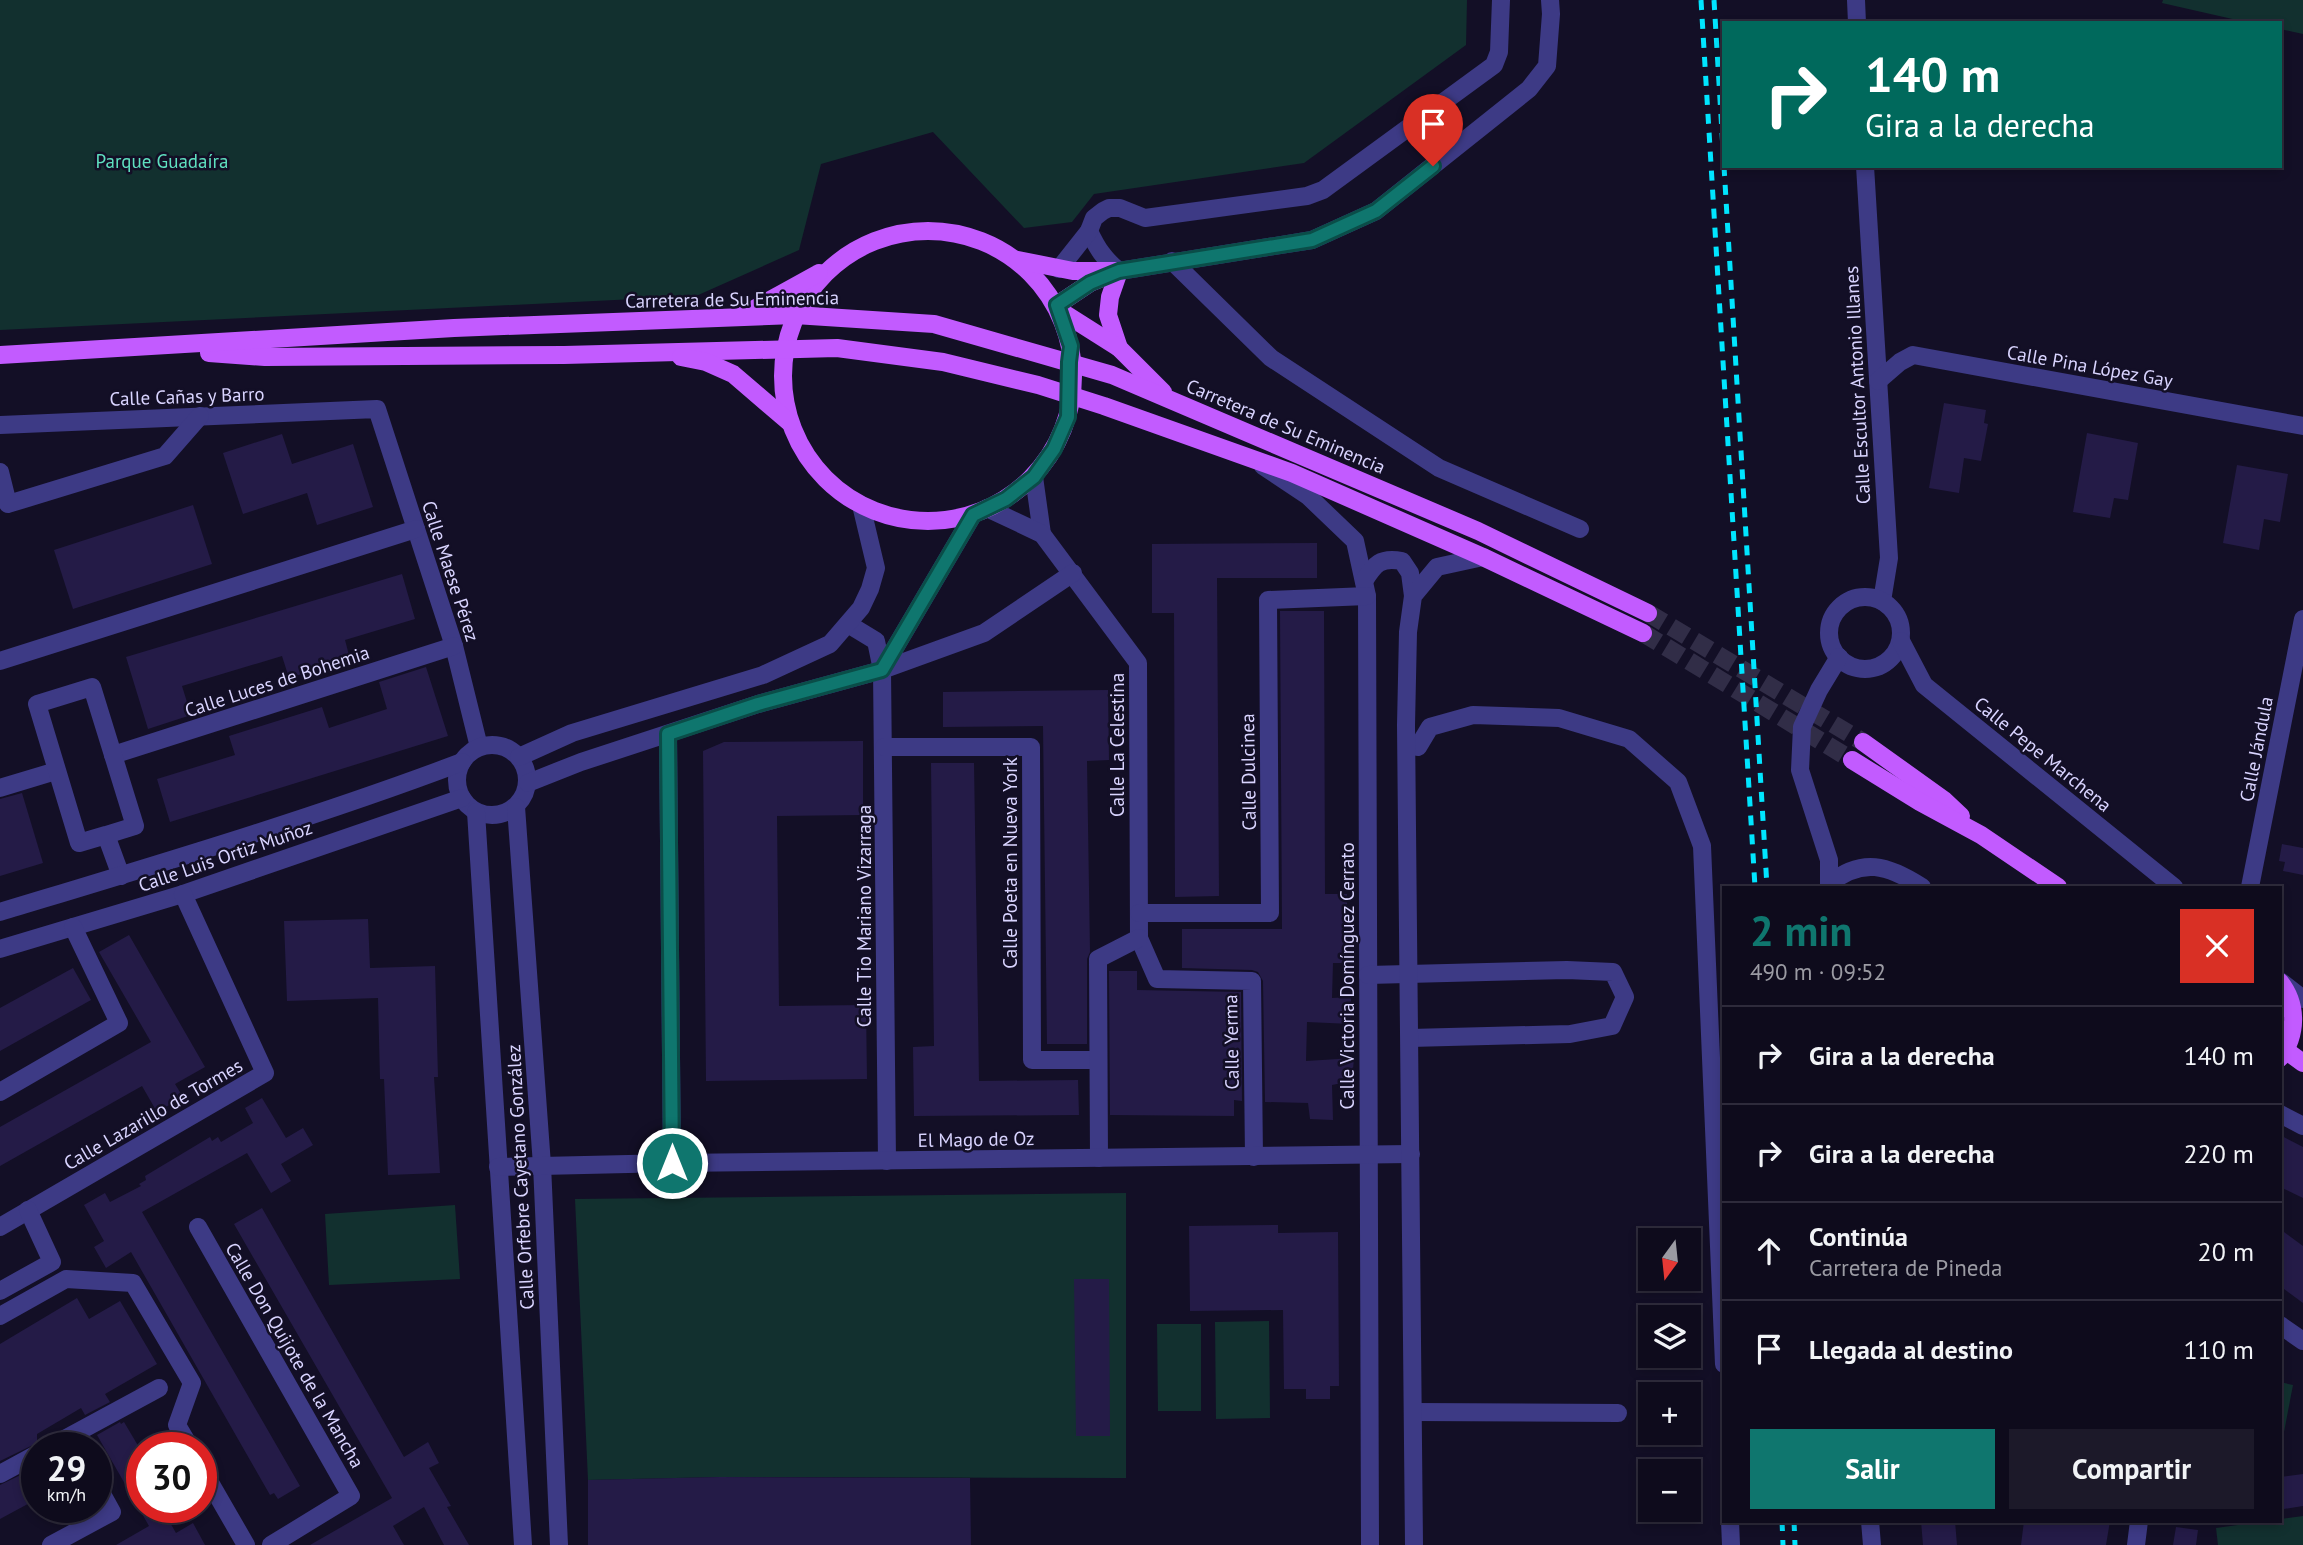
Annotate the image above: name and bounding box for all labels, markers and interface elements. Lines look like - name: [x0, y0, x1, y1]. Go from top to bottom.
- text: 140 m: [1865, 42, 2000, 106]
- icon: right: [1750, 49, 1841, 140]
- pin: [1403, 94, 1463, 166]
- text: Gira a la derecha: [1865, 104, 2095, 146]
- icon: arrive: [1414, 105, 1452, 143]
- park label: Parque Guadaíra: [96, 149, 228, 173]
- street label: Calle Escultor Antonio Illanes: [1839, 265, 1875, 505]
- street label: Carretera de Su Eminencia: [625, 285, 839, 313]
- street label: Calle Pina López Gay: [2005, 340, 2175, 392]
- street label: Carretera de Su Eminencia: [1183, 373, 1389, 479]
- street label: Calle Cañas y Barro: [109, 381, 265, 411]
- street label: Calle Maese Pérez: [417, 498, 485, 644]
- street label: Calle Luces de Bohemia: [182, 640, 372, 722]
- street label: Calle La Celestina: [1105, 673, 1129, 817]
- street label: Calle Pepe Marchena: [1970, 691, 2116, 817]
- street label: Calle Jándula: [2234, 694, 2278, 804]
- street label: Calle Dulcinea: [1235, 713, 1261, 831]
- street label: Calle Poeta en Nueva York: [998, 757, 1022, 969]
- street label: Calle Tio Mariano Vizarraga: [852, 805, 876, 1027]
- street label: Calle Luis Ortiz Muñoz: [135, 815, 315, 897]
- street label: Calle Victoria Domínguez Cerrato: [1335, 842, 1359, 1110]
- text: 2 min: [1750, 903, 1852, 958]
- button: close: [2180, 909, 2254, 983]
- text: 490 m · 09:52: [1750, 957, 1886, 986]
- street label: Calle Yerma: [1218, 994, 1244, 1090]
- icon: right: [1750, 1036, 1788, 1074]
- text: Gira a la derecha: [1809, 1039, 1995, 1072]
- text: 140 m: [2183, 1039, 2254, 1072]
- street label: Calle Orfebre Cayetano González: [501, 1044, 539, 1310]
- street label: Calle Lazarillo de Tormes: [59, 1053, 247, 1175]
- position arrow: [635, 1126, 709, 1200]
- street label: El Mago de Oz: [917, 1126, 1035, 1152]
- icon: right: [1750, 1134, 1788, 1172]
- text: Gira a la derecha: [1809, 1137, 1995, 1170]
- text: 220 m: [2183, 1137, 2254, 1170]
- text: Continúa: [1809, 1220, 1908, 1253]
- north arrow: [1638, 1228, 1701, 1292]
- map controls: [1638, 1228, 1701, 1522]
- icon: ahead: [1750, 1232, 1788, 1270]
- text: 20 m: [2198, 1235, 2254, 1268]
- street label: Calle Don Quijote de la Mancha: [220, 1238, 370, 1472]
- text: Carretera de Pineda: [1809, 1253, 2002, 1282]
- button: layers: [1638, 1305, 1701, 1368]
- icon: arrive: [1750, 1330, 1788, 1368]
- text: Llegada al destino: [1809, 1333, 2013, 1366]
- text: 110 m: [2183, 1333, 2254, 1366]
- button: +: [1638, 1382, 1701, 1445]
- button: Salir: [1750, 1429, 1995, 1509]
- button: Compartir: [2009, 1429, 2254, 1509]
- speed limit sign: 30: [126, 1432, 217, 1523]
- text: 29: [47, 1445, 86, 1491]
- button: −: [1638, 1459, 1701, 1522]
- text: km/h: [47, 1483, 86, 1506]

